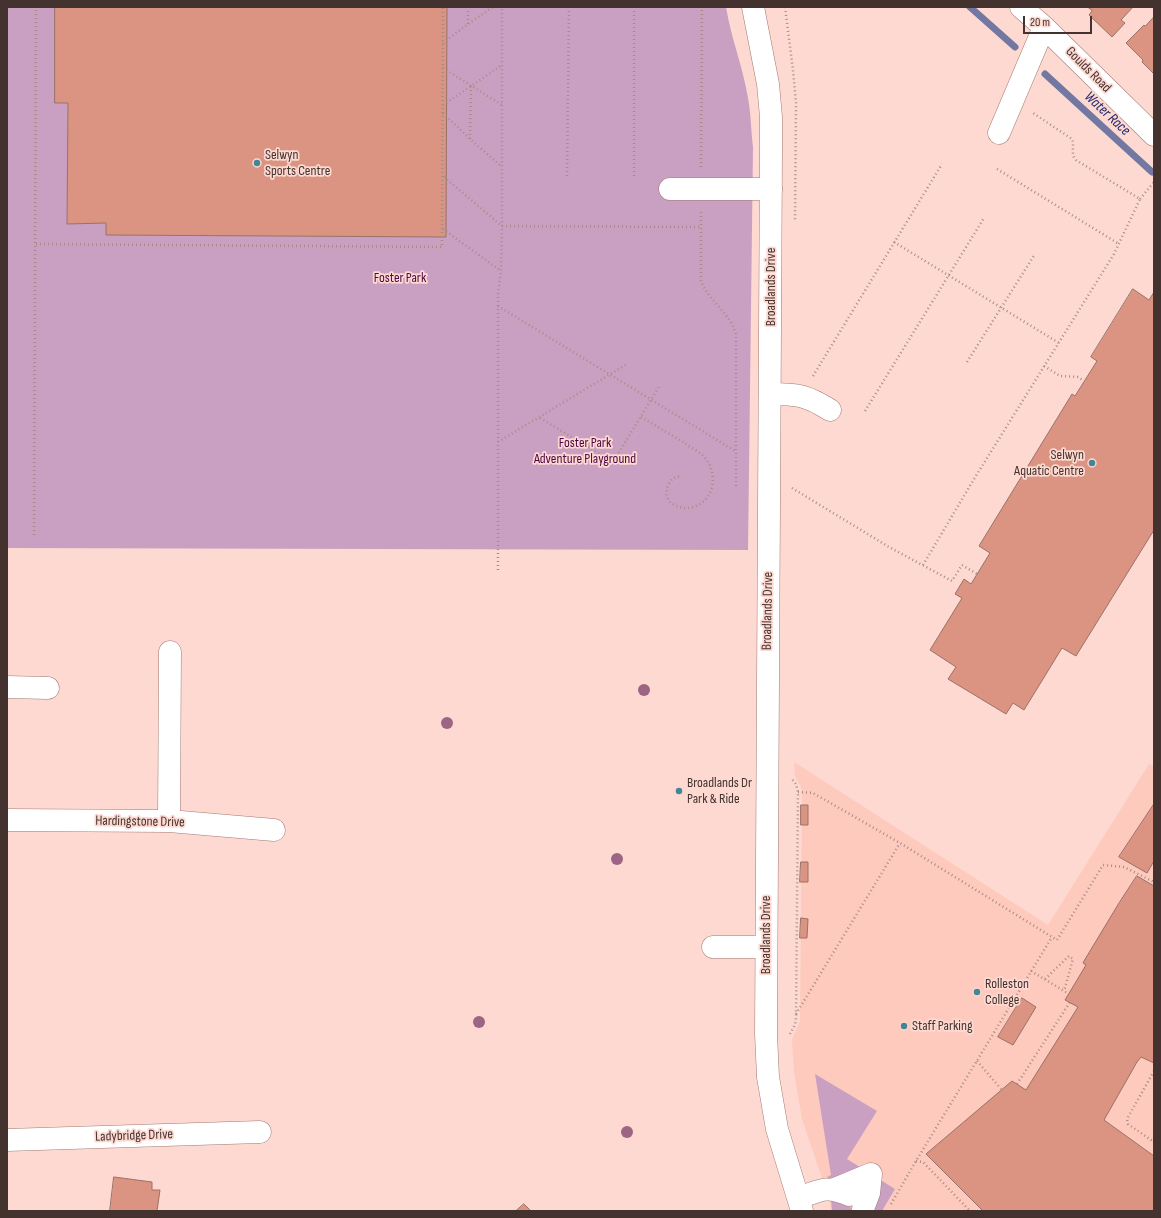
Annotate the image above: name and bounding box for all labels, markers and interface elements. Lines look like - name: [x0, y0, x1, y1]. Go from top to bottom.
- scale bar: [1025, 8, 1094, 34]
- text: 20 m: [1030, 15, 1050, 30]
- street label: Goulds Road: [1062, 44, 1114, 96]
- water label: Water Race: [1080, 88, 1134, 140]
- place label: Selwyn Sports Centre: [265, 147, 330, 180]
- marker: Selwyn Sports Centre: [252, 158, 262, 168]
- street label: Broadlands Drive: [763, 248, 779, 326]
- park label: Foster Park: [374, 270, 426, 286]
- park label: Foster Park Adventure Playground: [534, 435, 636, 468]
- place label: Selwyn Aquatic Centre: [1014, 447, 1084, 480]
- marker: Selwyn Aquatic Centre: [1087, 458, 1097, 468]
- street label: Broadlands Drive: [759, 572, 777, 650]
- place label: Broadlands Dr Park & Ride: [687, 775, 752, 808]
- marker: Broadlands Dr Park & Ride: [674, 786, 684, 796]
- street label: Hardingstone Drive: [95, 813, 185, 831]
- street label: Broadlands Drive: [758, 896, 774, 974]
- place label: Rolleston College: [985, 976, 1029, 1008]
- marker: Rolleston College: [972, 987, 982, 997]
- place label: Staff Parking: [912, 1018, 973, 1034]
- marker: Staff Parking: [899, 1021, 909, 1031]
- street label: Ladybridge Drive: [95, 1126, 173, 1146]

